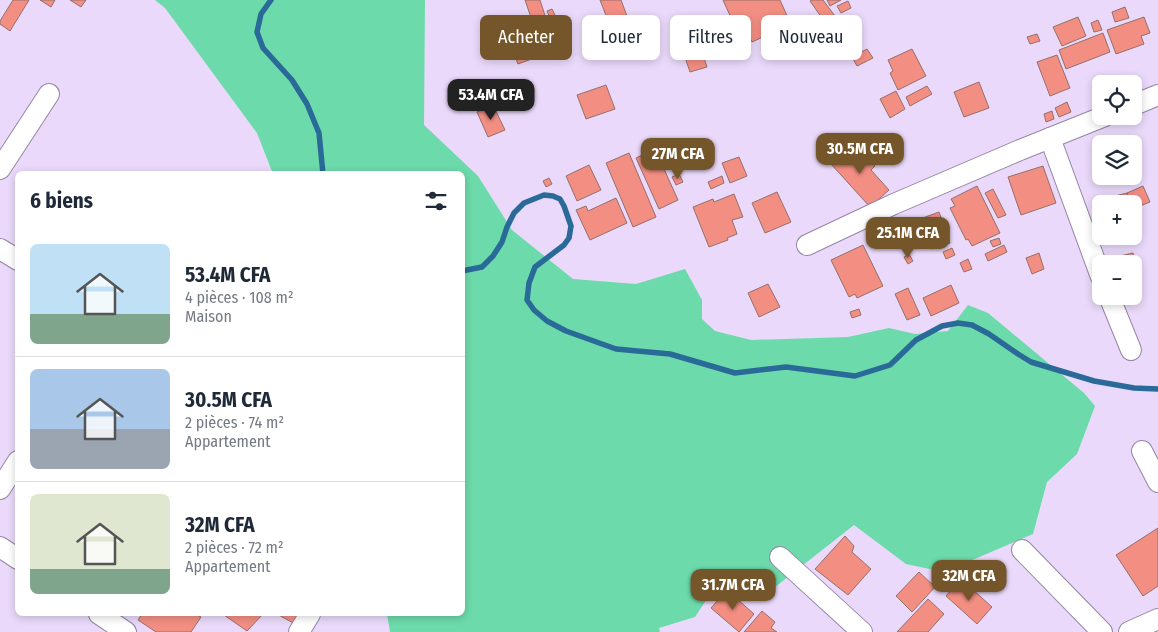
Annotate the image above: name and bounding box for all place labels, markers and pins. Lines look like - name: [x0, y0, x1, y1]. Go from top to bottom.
- pin: 53.4M CFA: [434, 78, 548, 121]
- pin: 30.5M CFA: [803, 132, 917, 175]
- pin: 27M CFA: [632, 138, 724, 180]
- pin: 25.1M CFA: [851, 216, 965, 259]
- pin: 32M CFA: [923, 560, 1015, 602]
- pin: 31.7M CFA: [676, 568, 790, 611]

